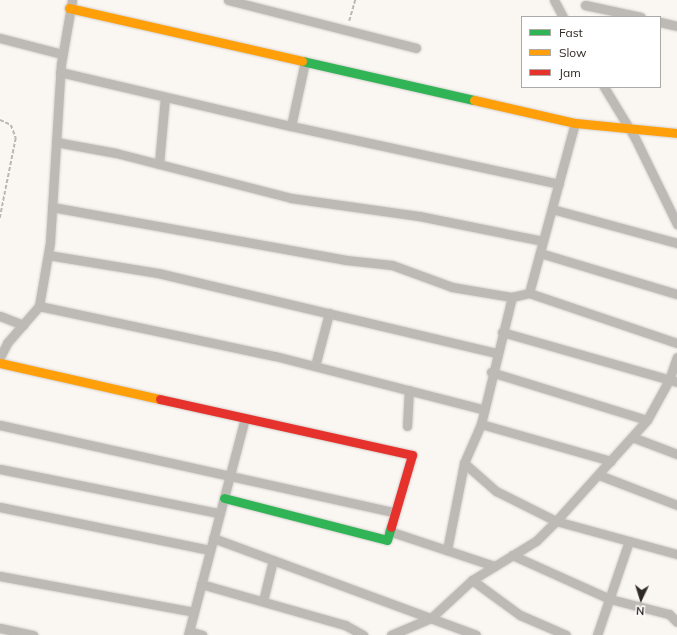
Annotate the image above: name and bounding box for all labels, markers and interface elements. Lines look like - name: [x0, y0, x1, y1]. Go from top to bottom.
- legend: [521, 16, 661, 88]
- text: Fast: [559, 25, 583, 40]
- text: Slow: [559, 45, 587, 60]
- text: Jam: [559, 65, 581, 80]
- north arrow: [621, 579, 661, 619]
- text: N: [636, 604, 645, 618]

